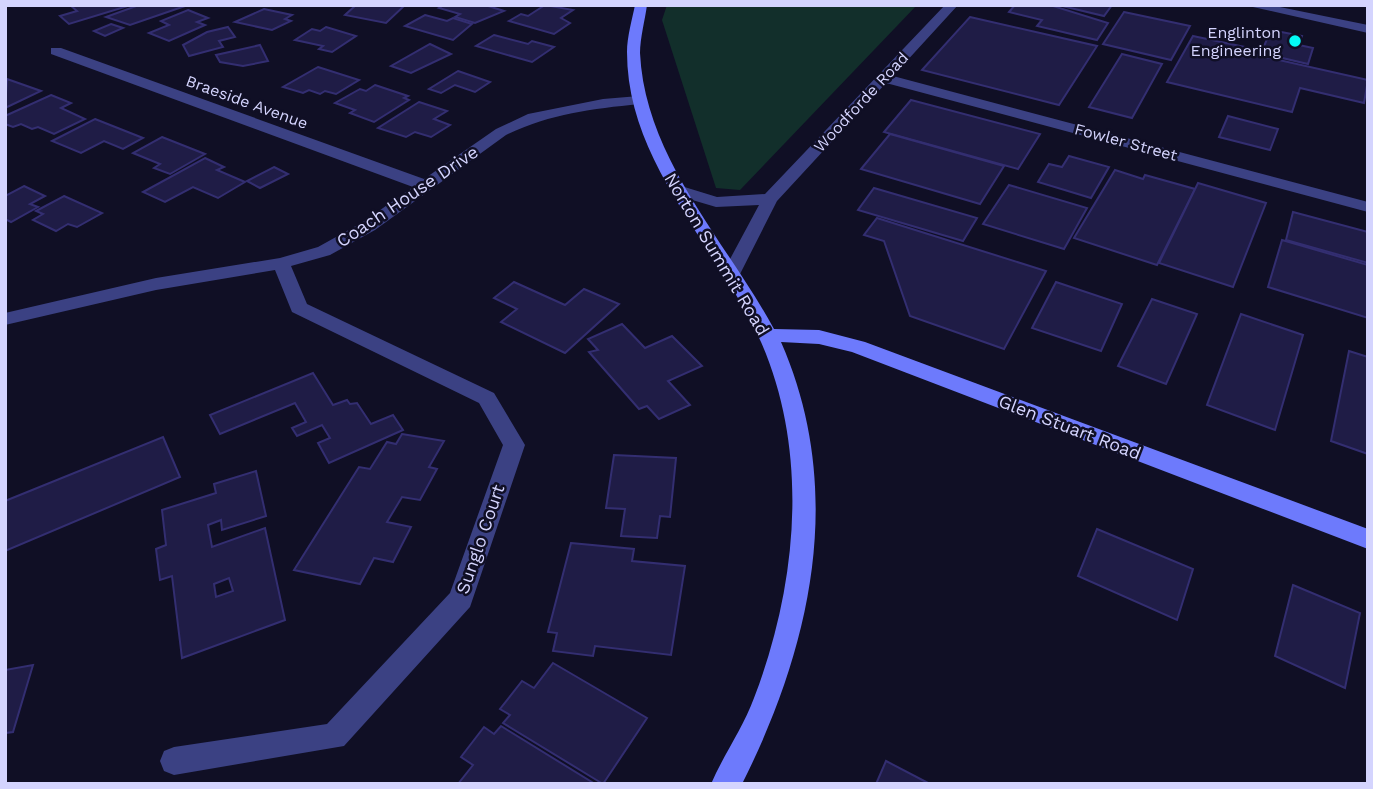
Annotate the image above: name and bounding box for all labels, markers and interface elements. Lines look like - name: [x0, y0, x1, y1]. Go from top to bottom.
- place label: Englinton Engineering: [1191, 23, 1281, 60]
- marker: Englinton Engineering: [1287, 33, 1303, 49]
- street label: Woodforde Road: [810, 48, 912, 156]
- street label: Braeside Avenue: [183, 71, 311, 133]
- street label: Fowler Street: [1073, 119, 1180, 165]
- street label: Coach House Drive: [332, 141, 482, 251]
- street label: Norton Summit Road: [660, 169, 774, 339]
- street label: Glen Stuart Road: [996, 390, 1144, 464]
- street label: Sunglo Court: [451, 481, 509, 596]

